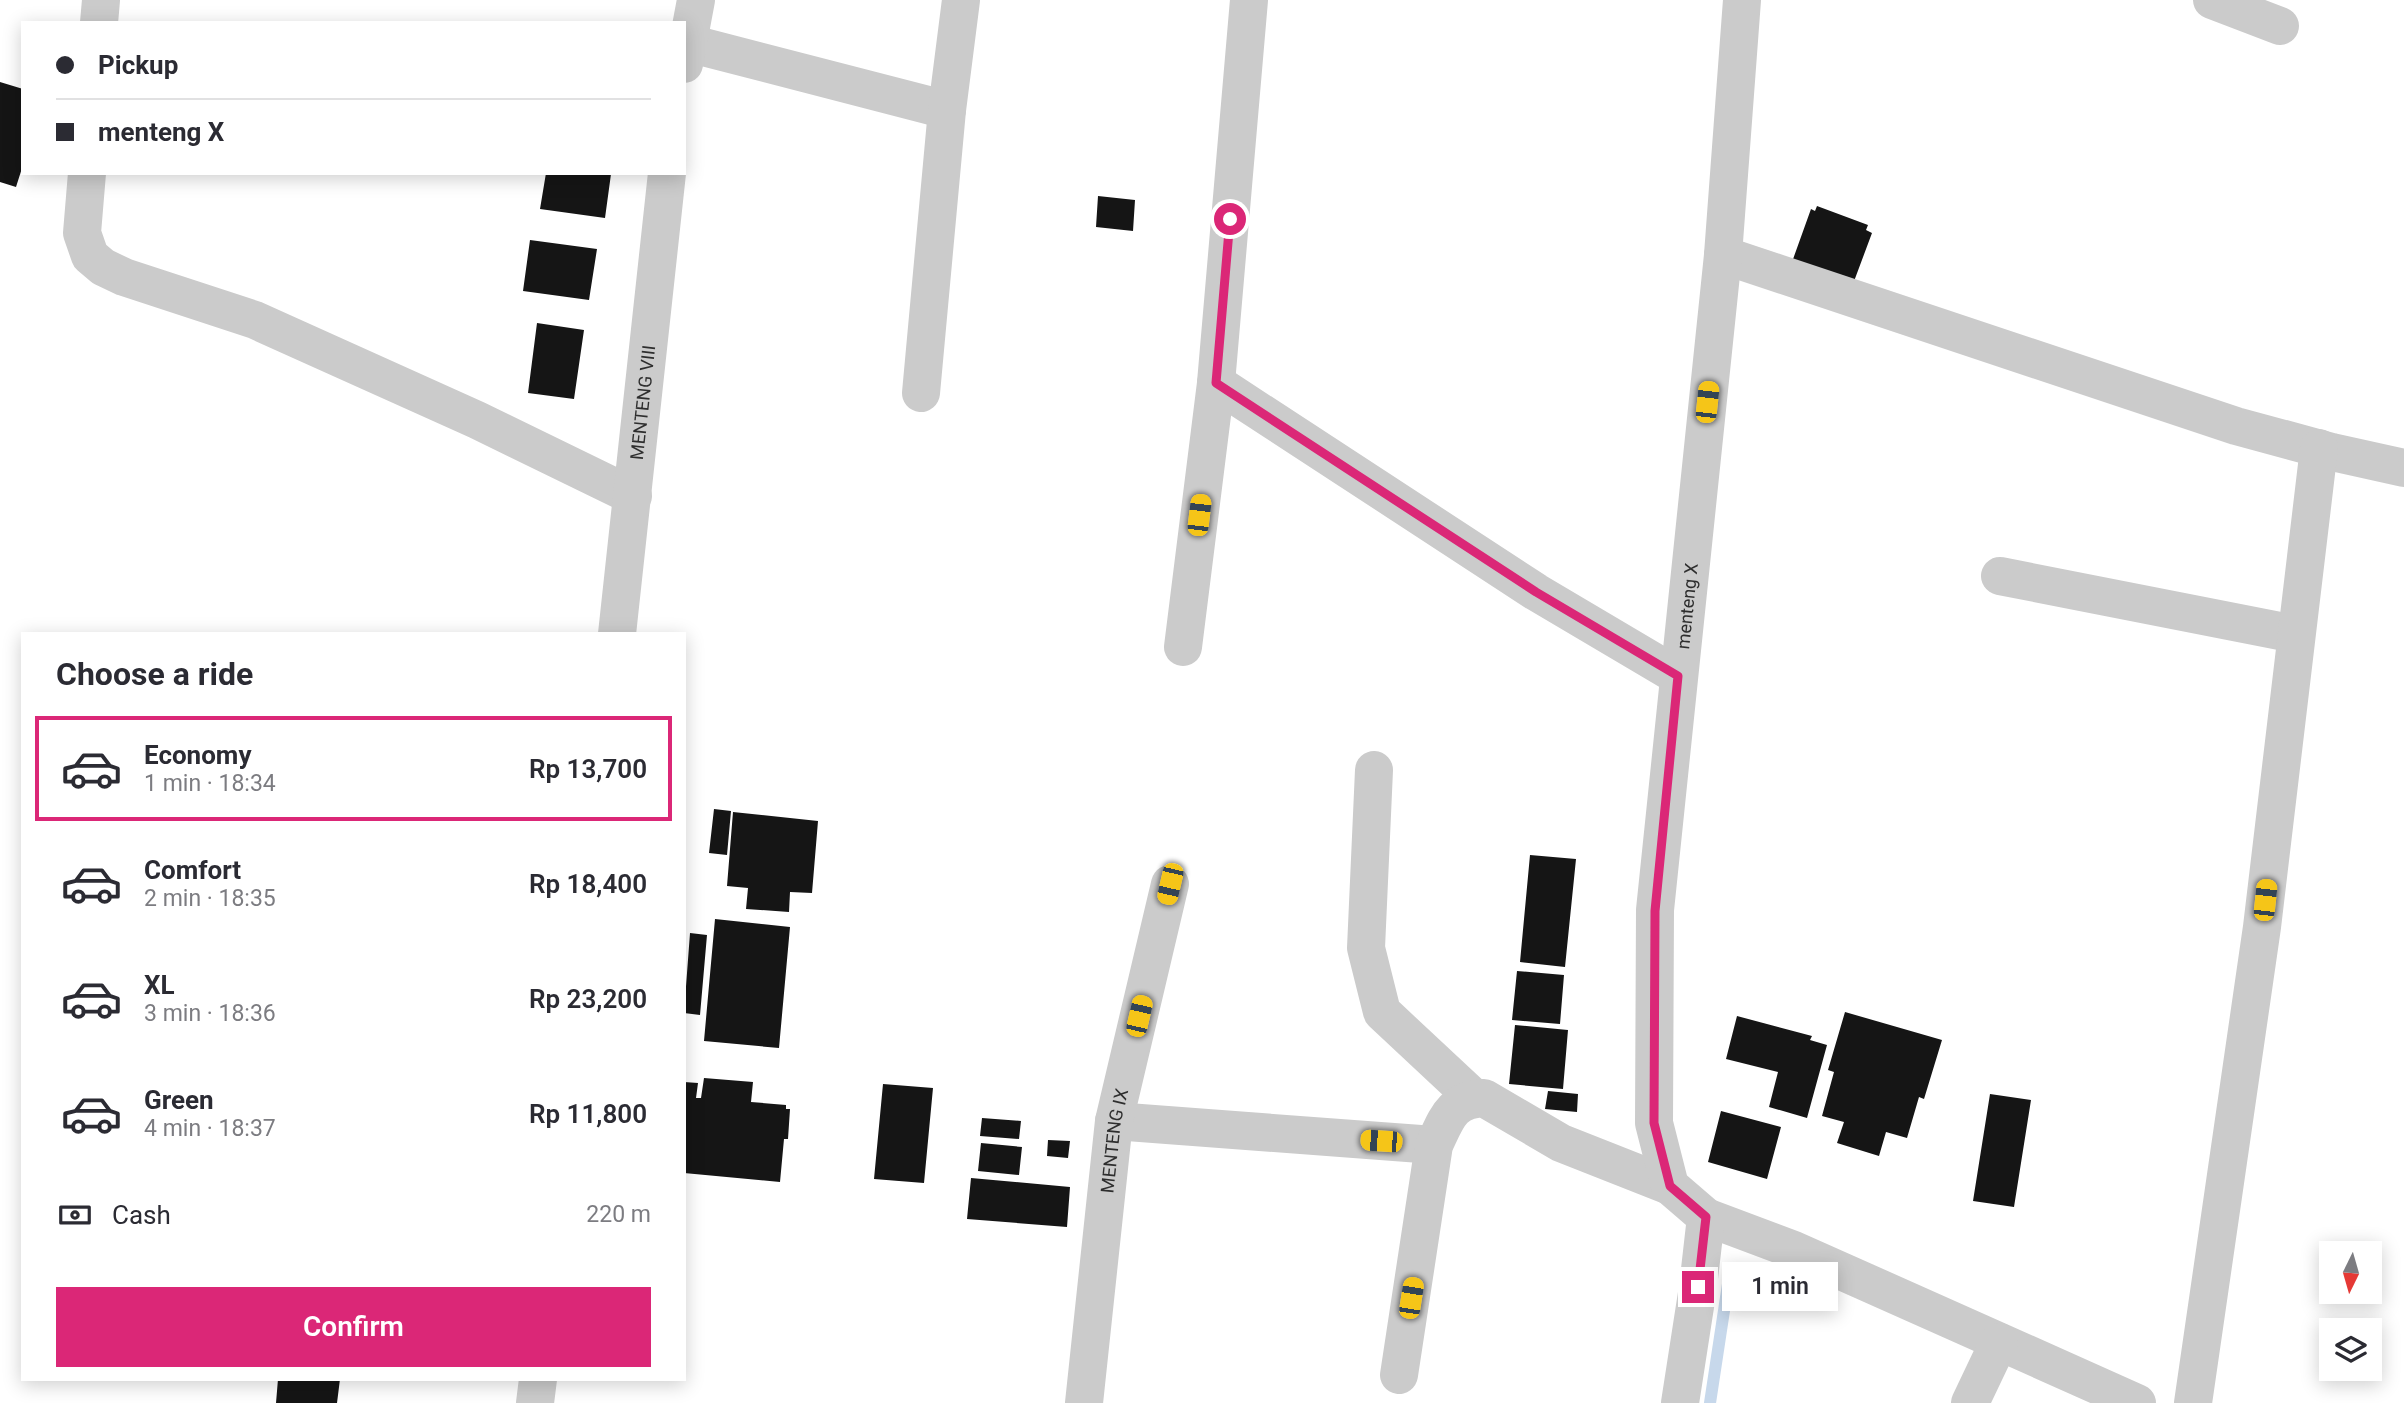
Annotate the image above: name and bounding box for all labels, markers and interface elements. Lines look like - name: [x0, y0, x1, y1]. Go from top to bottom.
- text: Pickup: [98, 50, 178, 80]
- text: menteng X: [98, 117, 224, 147]
- route start: [1214, 203, 1246, 235]
- street label: MENTENG VIII: [625, 344, 659, 461]
- car: [1695, 380, 1720, 424]
- car: [1187, 493, 1212, 537]
- street label: menteng X: [1672, 562, 1701, 650]
- text: Choose a ride: [56, 655, 253, 693]
- icon: car: [60, 737, 123, 800]
- text: Economy: [144, 740, 251, 770]
- text: Rp 13,700: [529, 754, 647, 784]
- text: 1 min · 18:34: [144, 770, 276, 797]
- icon: car: [60, 852, 123, 915]
- text: Comfort: [144, 855, 241, 885]
- car: [1156, 861, 1185, 907]
- text: Rp 18,400: [529, 869, 647, 899]
- car: [2253, 878, 2278, 922]
- text: 2 min · 18:35: [144, 885, 276, 912]
- icon: car: [60, 967, 123, 1030]
- text: XL: [144, 970, 175, 1000]
- text: Rp 23,200: [529, 984, 647, 1014]
- car: [1125, 993, 1154, 1039]
- text: 3 min · 18:36: [144, 1000, 276, 1027]
- icon: car: [60, 1082, 123, 1145]
- text: Green: [144, 1085, 214, 1115]
- street label: MENTENG IX: [1096, 1086, 1132, 1194]
- text: Rp 11,800: [529, 1099, 647, 1129]
- text: 4 min · 18:37: [144, 1115, 276, 1142]
- car: [1360, 1129, 1403, 1153]
- icon: cash: [56, 1196, 94, 1234]
- text: Cash: [112, 1200, 171, 1230]
- text: 220 m: [586, 1201, 651, 1228]
- north arrow: [2319, 1241, 2382, 1304]
- map controls: [2319, 1241, 2382, 1381]
- callout: 1 min: [1722, 1262, 1838, 1312]
- route end: [1682, 1271, 1714, 1303]
- text: 1 min: [1751, 1273, 1809, 1300]
- car: [1398, 1276, 1425, 1320]
- button: Confirm: [56, 1287, 651, 1367]
- button: layers: [2319, 1318, 2382, 1381]

